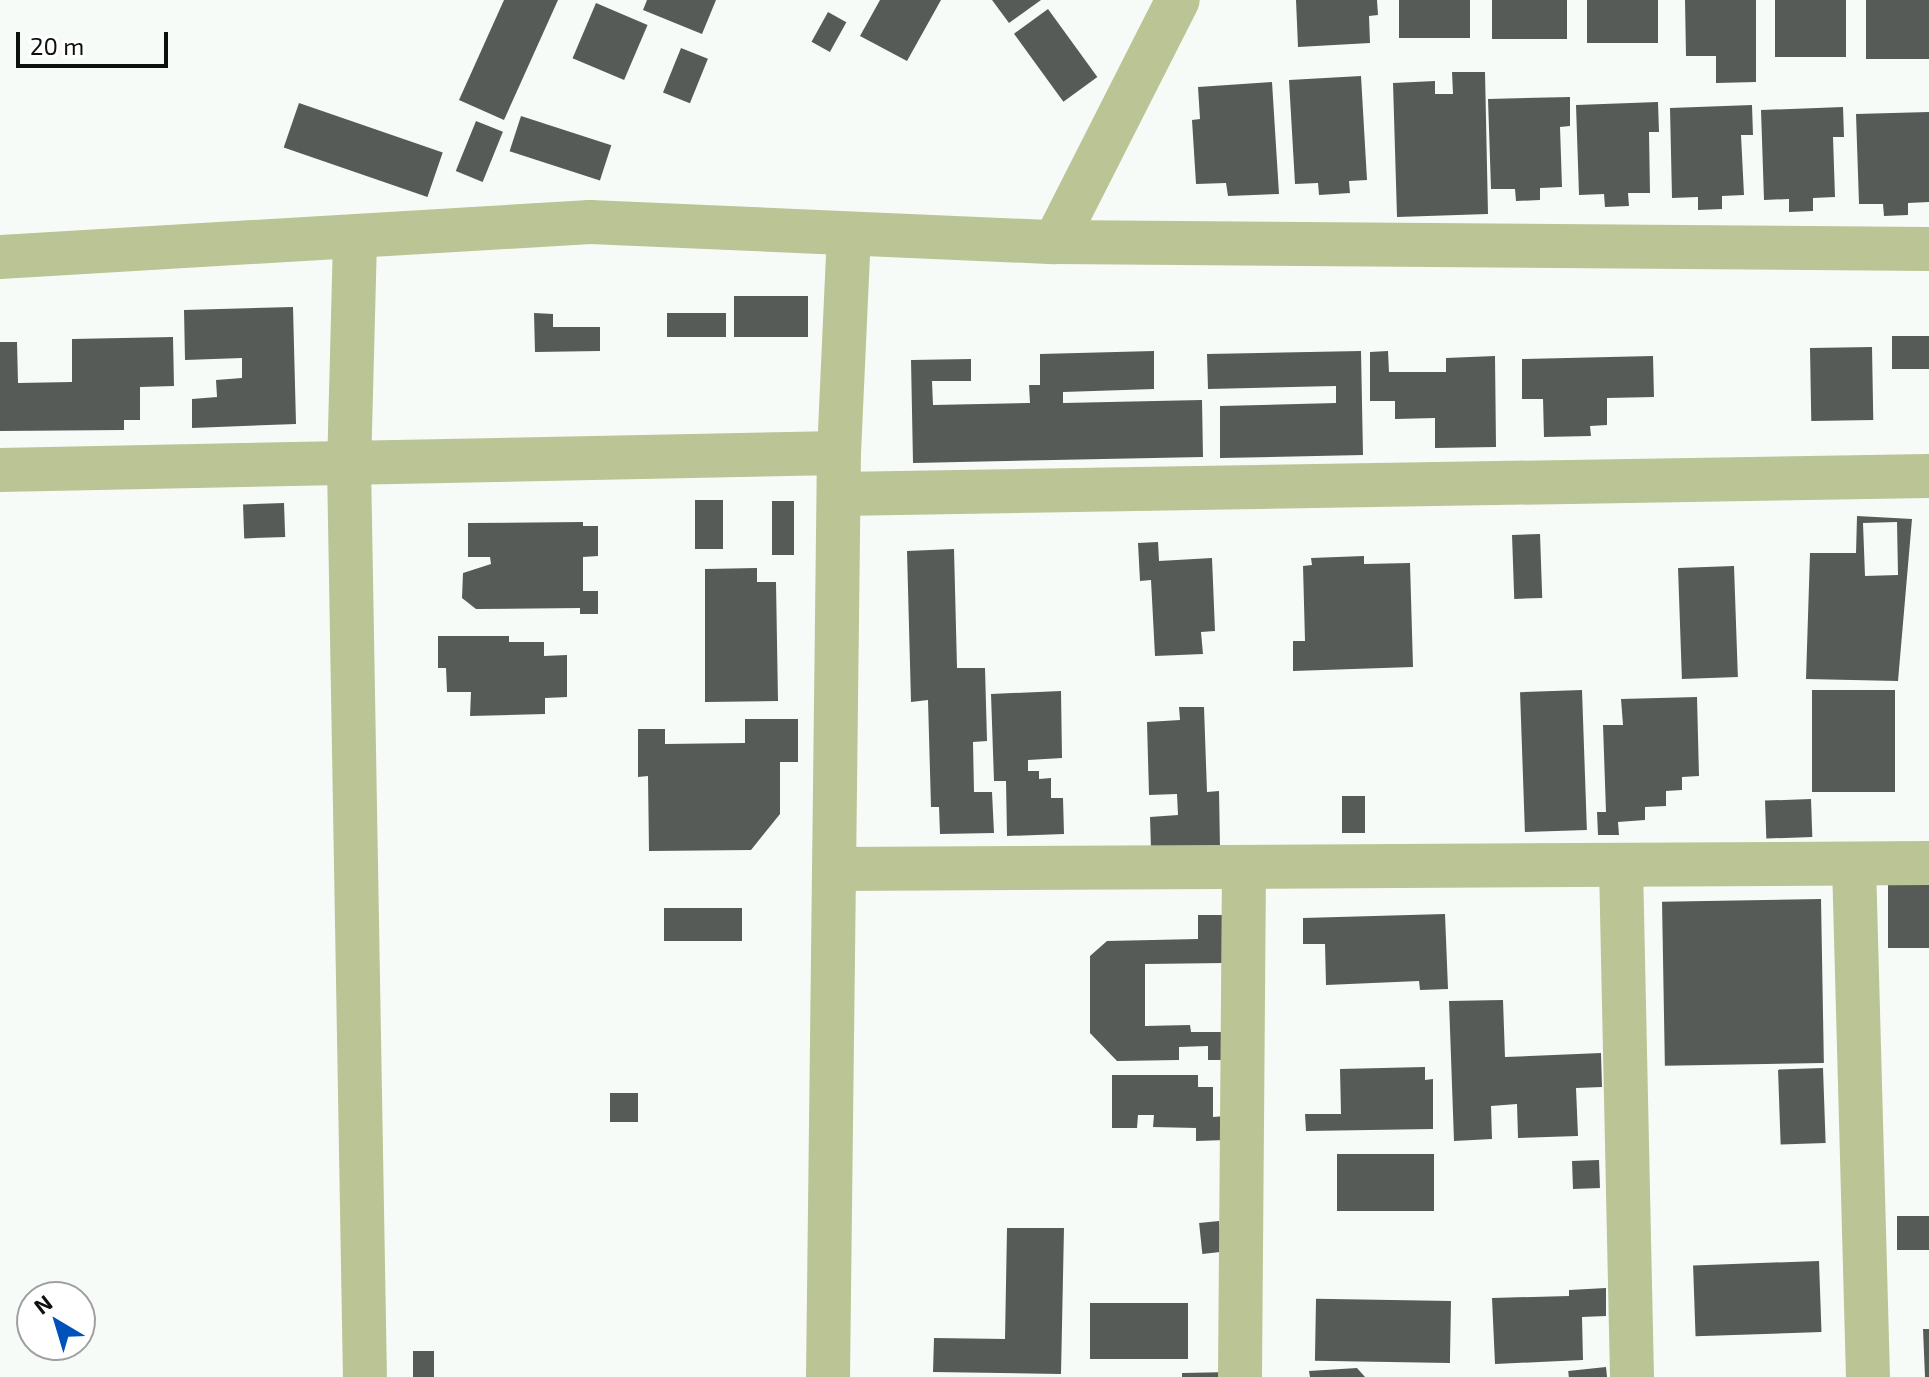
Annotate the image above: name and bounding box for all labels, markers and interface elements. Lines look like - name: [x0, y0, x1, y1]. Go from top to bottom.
- scale bar: [20, 16, 172, 66]
- text: 20 m: [30, 31, 84, 60]
- north arrow: [16, 1281, 96, 1361]
- text: N: [28, 1289, 57, 1319]

